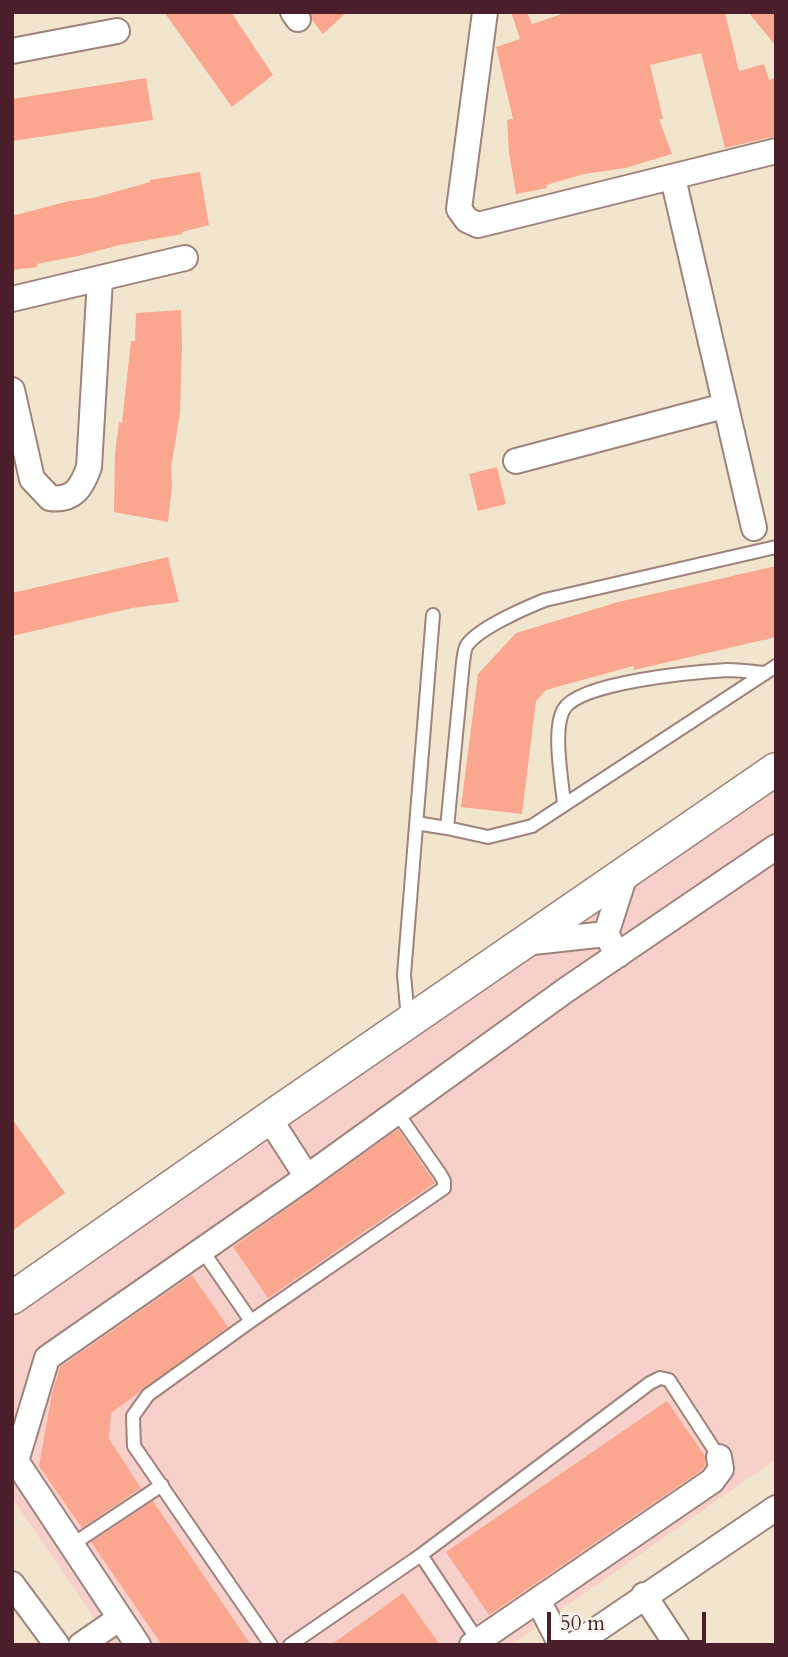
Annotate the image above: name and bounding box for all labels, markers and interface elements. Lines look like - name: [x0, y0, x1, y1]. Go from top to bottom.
- scale bar: [550, 1598, 709, 1642]
- text: 50 m: [560, 1609, 605, 1638]

